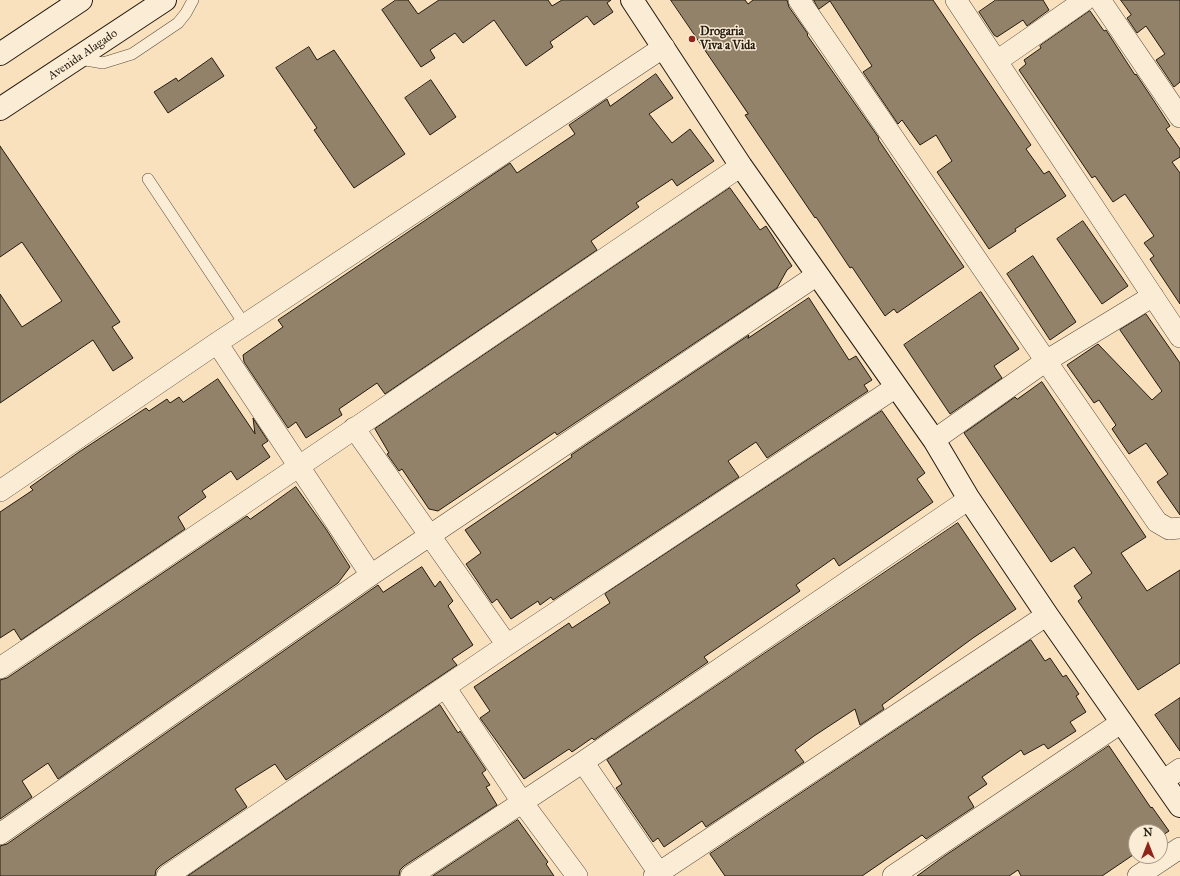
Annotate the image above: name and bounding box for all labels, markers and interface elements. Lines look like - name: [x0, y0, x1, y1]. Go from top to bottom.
- place label: Drogaria Viva a Vida: [700, 25, 755, 53]
- street label: Avenida Alagado: [45, 26, 121, 84]
- marker: Drogaria Viva a Vida: [687, 34, 697, 44]
- north arrow: [1128, 824, 1168, 864]
- text: N: [1143, 826, 1153, 839]

